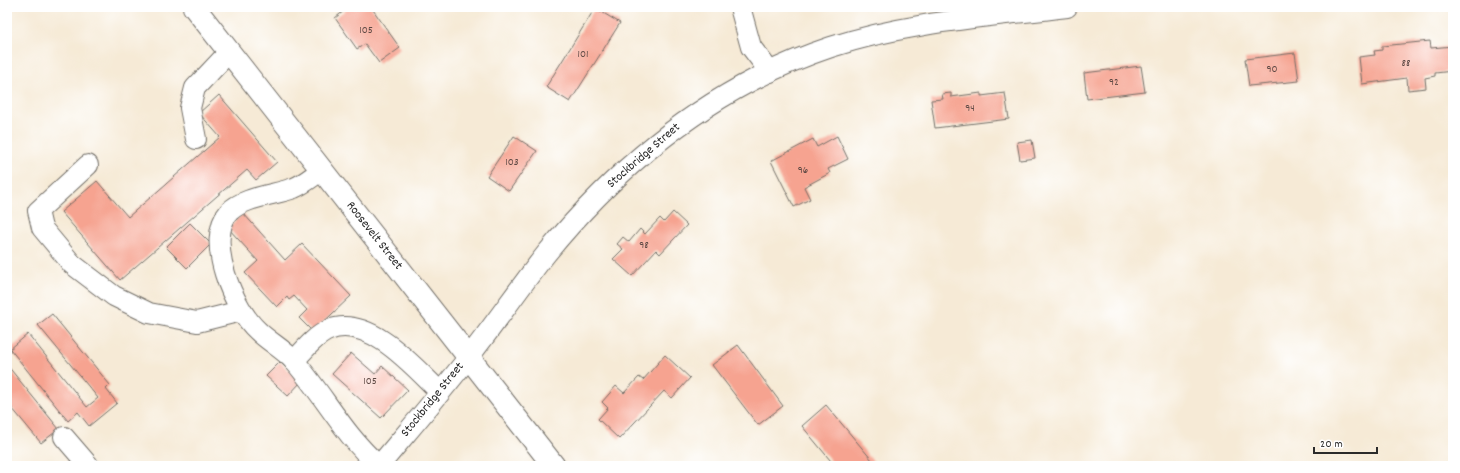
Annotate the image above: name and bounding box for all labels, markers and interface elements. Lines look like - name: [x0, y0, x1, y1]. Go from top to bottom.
- house number: 105: [359, 23, 373, 39]
- house number: 101: [578, 47, 588, 63]
- house number: 88: [1402, 56, 1410, 72]
- house number: 90: [1266, 62, 1278, 78]
- house number: 92: [1109, 75, 1119, 91]
- house number: 94: [965, 101, 975, 117]
- street label: Stockbridge Street: [603, 119, 685, 193]
- house number: 103: [505, 155, 519, 171]
- house number: 96: [798, 163, 808, 179]
- street label: Roosevelt Street: [341, 198, 407, 275]
- house number: 98: [639, 238, 649, 254]
- street label: Stockbridge Street: [397, 358, 469, 442]
- house number: 105: [363, 374, 377, 390]
- scale bar: [1314, 429, 1377, 455]
- text: 20 m: [1320, 436, 1343, 453]

